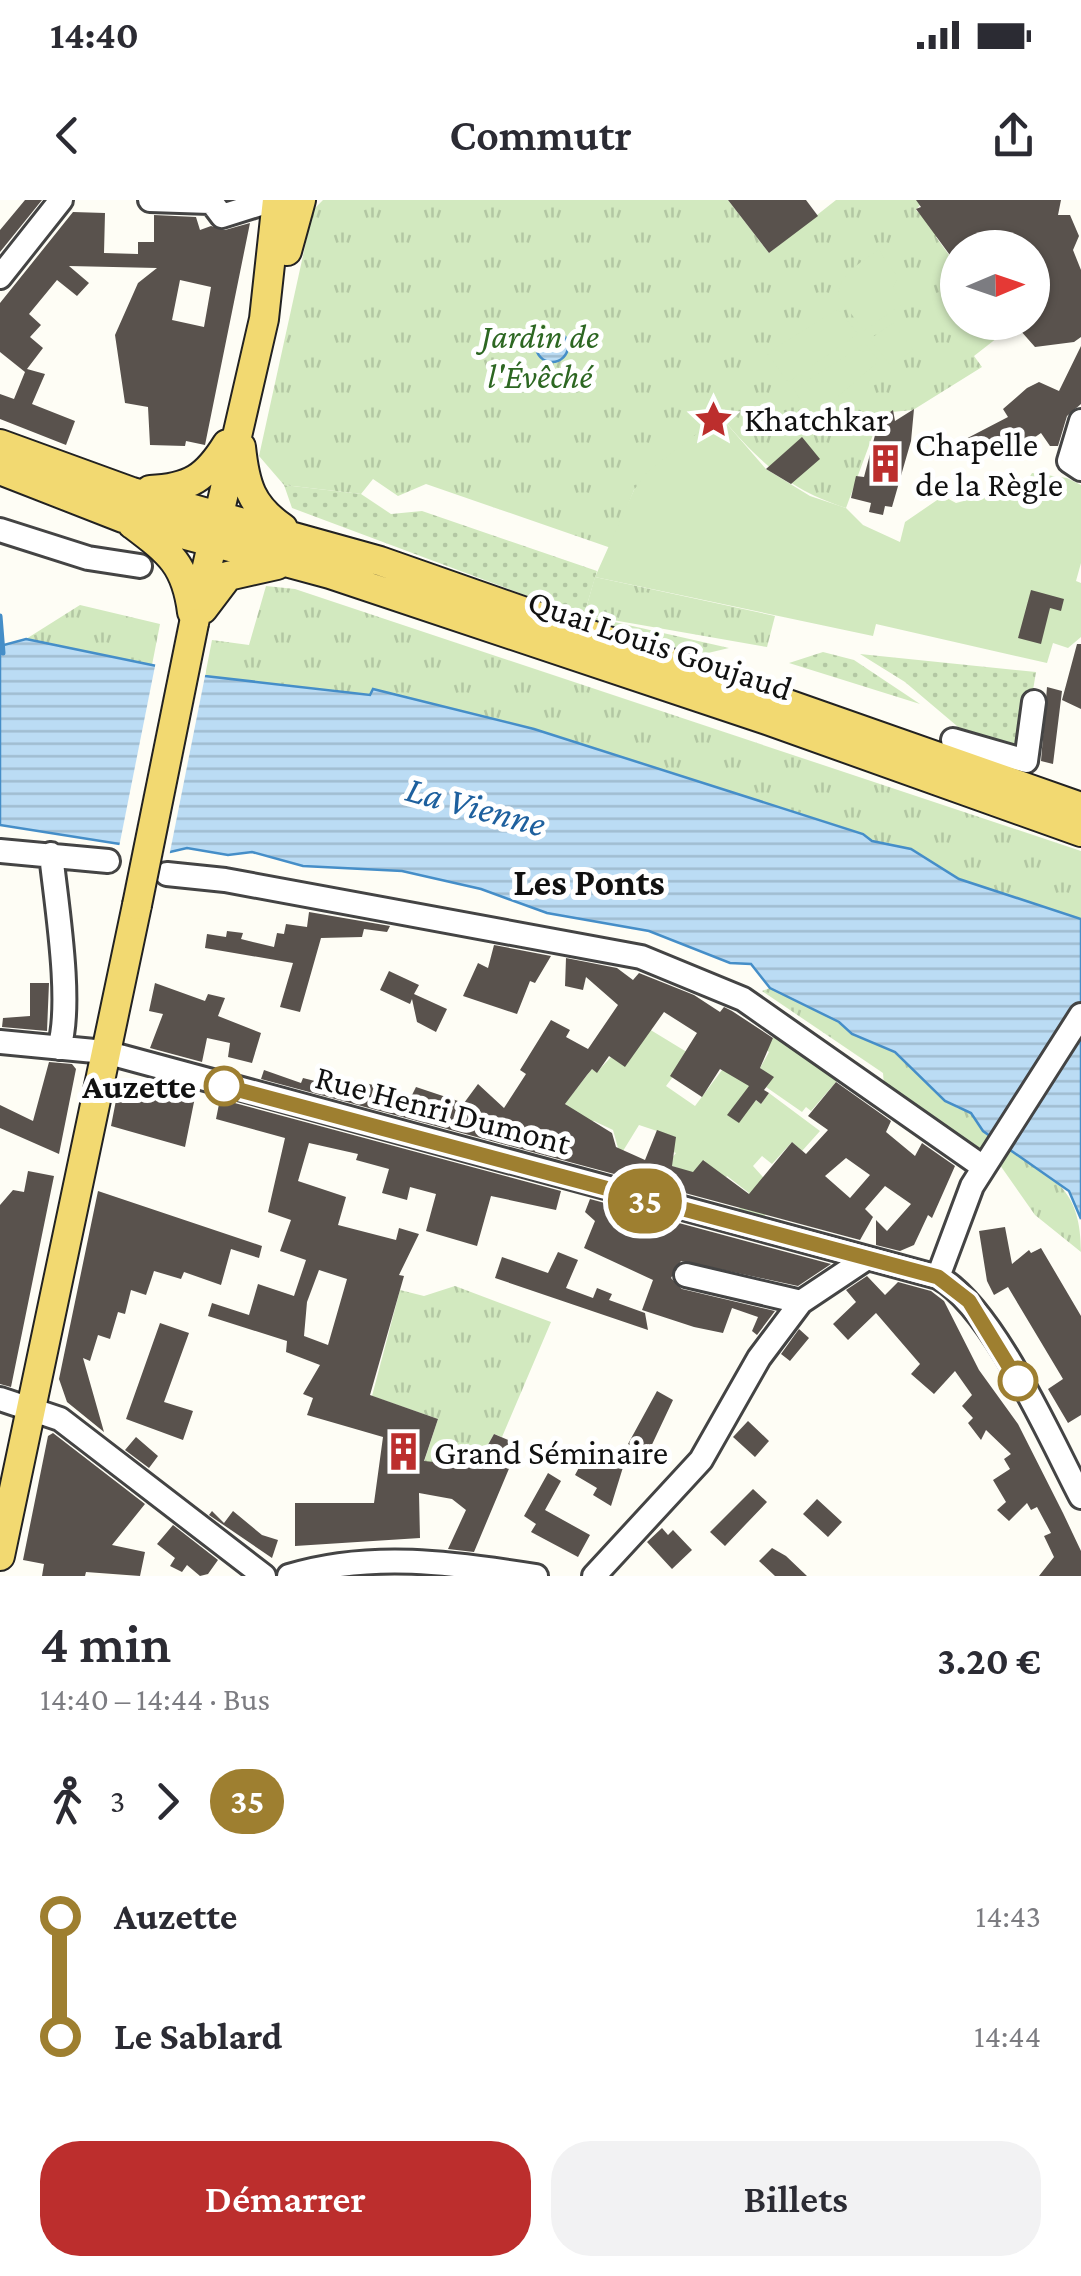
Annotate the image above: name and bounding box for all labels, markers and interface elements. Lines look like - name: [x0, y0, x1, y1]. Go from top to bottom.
- text: 14:40: [50, 14, 139, 56]
- icon: back: [40, 108, 95, 163]
- icon: share: [986, 108, 1041, 163]
- text: Commutr: [449, 110, 632, 160]
- north arrow: [940, 230, 1050, 340]
- map controls: [940, 230, 1050, 340]
- park label: Jardin de l'Évêché: [475, 317, 599, 396]
- place icon: Khatchkar: [693, 398, 735, 440]
- place label: Khatchkar: [744, 400, 889, 439]
- place label: Chapelle de la Règle: [915, 425, 1063, 504]
- building icon: Chapelle de la Règle: [864, 443, 906, 485]
- street label: Quai Louis Goujaud: [523, 582, 797, 708]
- water label: La Vienne: [402, 767, 550, 845]
- district label: Les Ponts: [513, 861, 665, 903]
- street label: Rue Henri Dumont: [311, 1057, 575, 1163]
- place label: Auzette: [81, 1067, 196, 1106]
- marker: Auzette: [205, 1067, 243, 1105]
- line badge: 35: [600, 1168, 690, 1234]
- text: 35: [628, 1182, 662, 1221]
- unlabelled marker: [999, 1362, 1037, 1400]
- building icon: Grand Séminaire: [383, 1431, 425, 1473]
- place label: Grand Séminaire: [434, 1433, 668, 1472]
- text: 4 min: [40, 1613, 171, 1674]
- text: 3.20 €: [937, 1640, 1041, 1682]
- text: 14:40 – 14:44 · Bus: [40, 1681, 270, 1717]
- icon: walk: [40, 1774, 95, 1829]
- icon: forward: [140, 1774, 195, 1829]
- text: 35: [230, 1782, 264, 1821]
- text: 3: [110, 1783, 125, 1819]
- text: Auzette: [114, 1895, 237, 1937]
- text: 14:43: [976, 1898, 1041, 1934]
- text: Le Sablard: [114, 2015, 282, 2057]
- text: 14:44: [974, 2018, 1041, 2054]
- button: Démarrer: [40, 2141, 531, 2256]
- button: Billets: [551, 2141, 1041, 2256]

